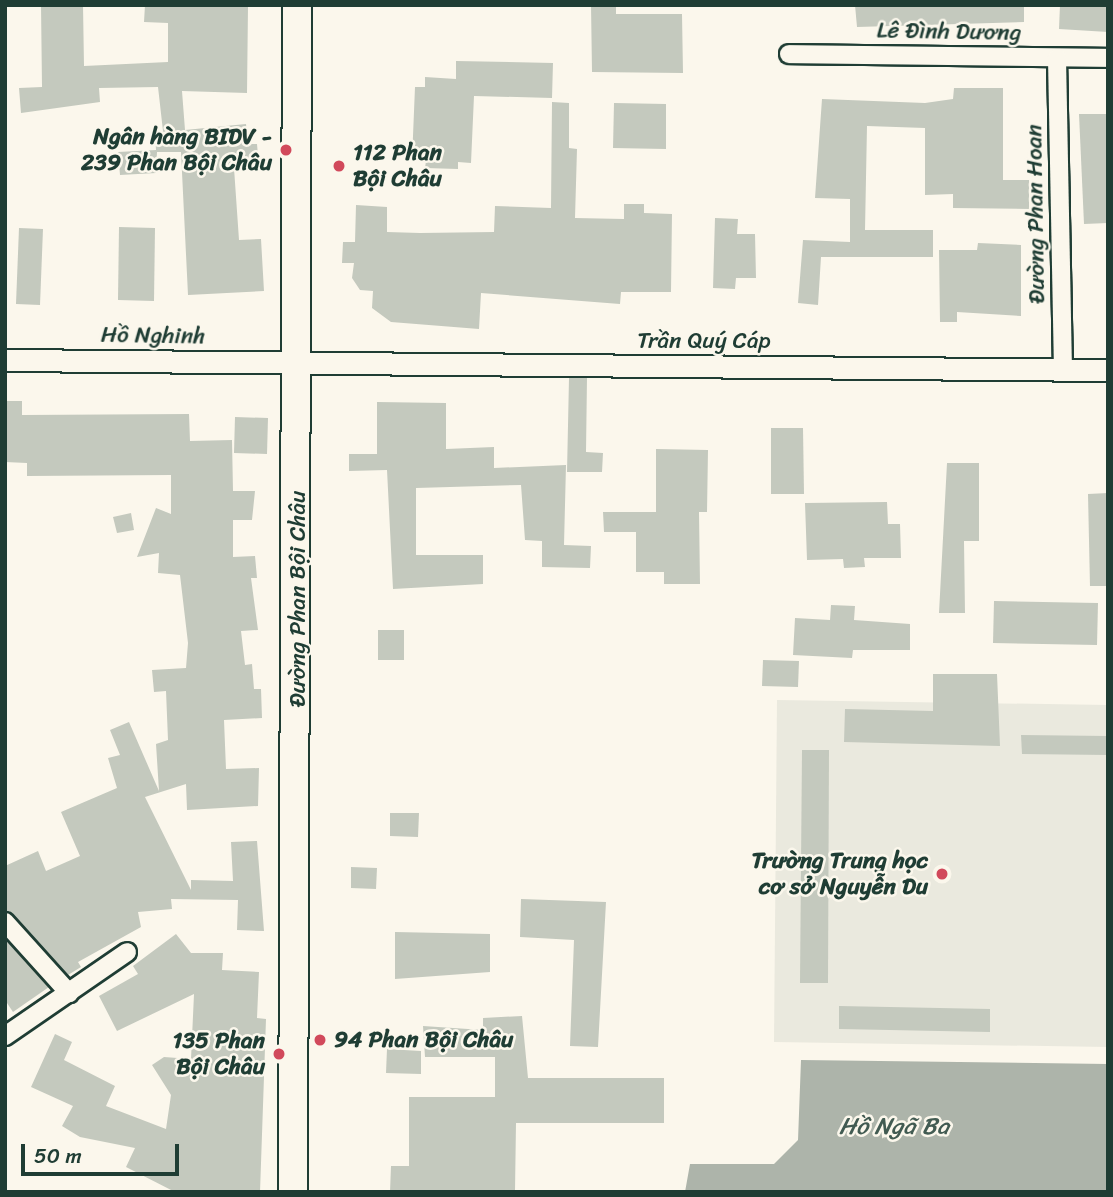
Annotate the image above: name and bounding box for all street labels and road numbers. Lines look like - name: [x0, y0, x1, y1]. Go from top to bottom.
- street label: Lê Đình Dương: [876, 17, 1022, 47]
- street label: Đường Phan Hoan: [1021, 124, 1051, 304]
- street label: Hồ Nghinh: [101, 321, 205, 351]
- street label: Trần Quý Cáp: [637, 327, 771, 355]
- street label: Đường Phan Bội Châu: [284, 491, 312, 707]

